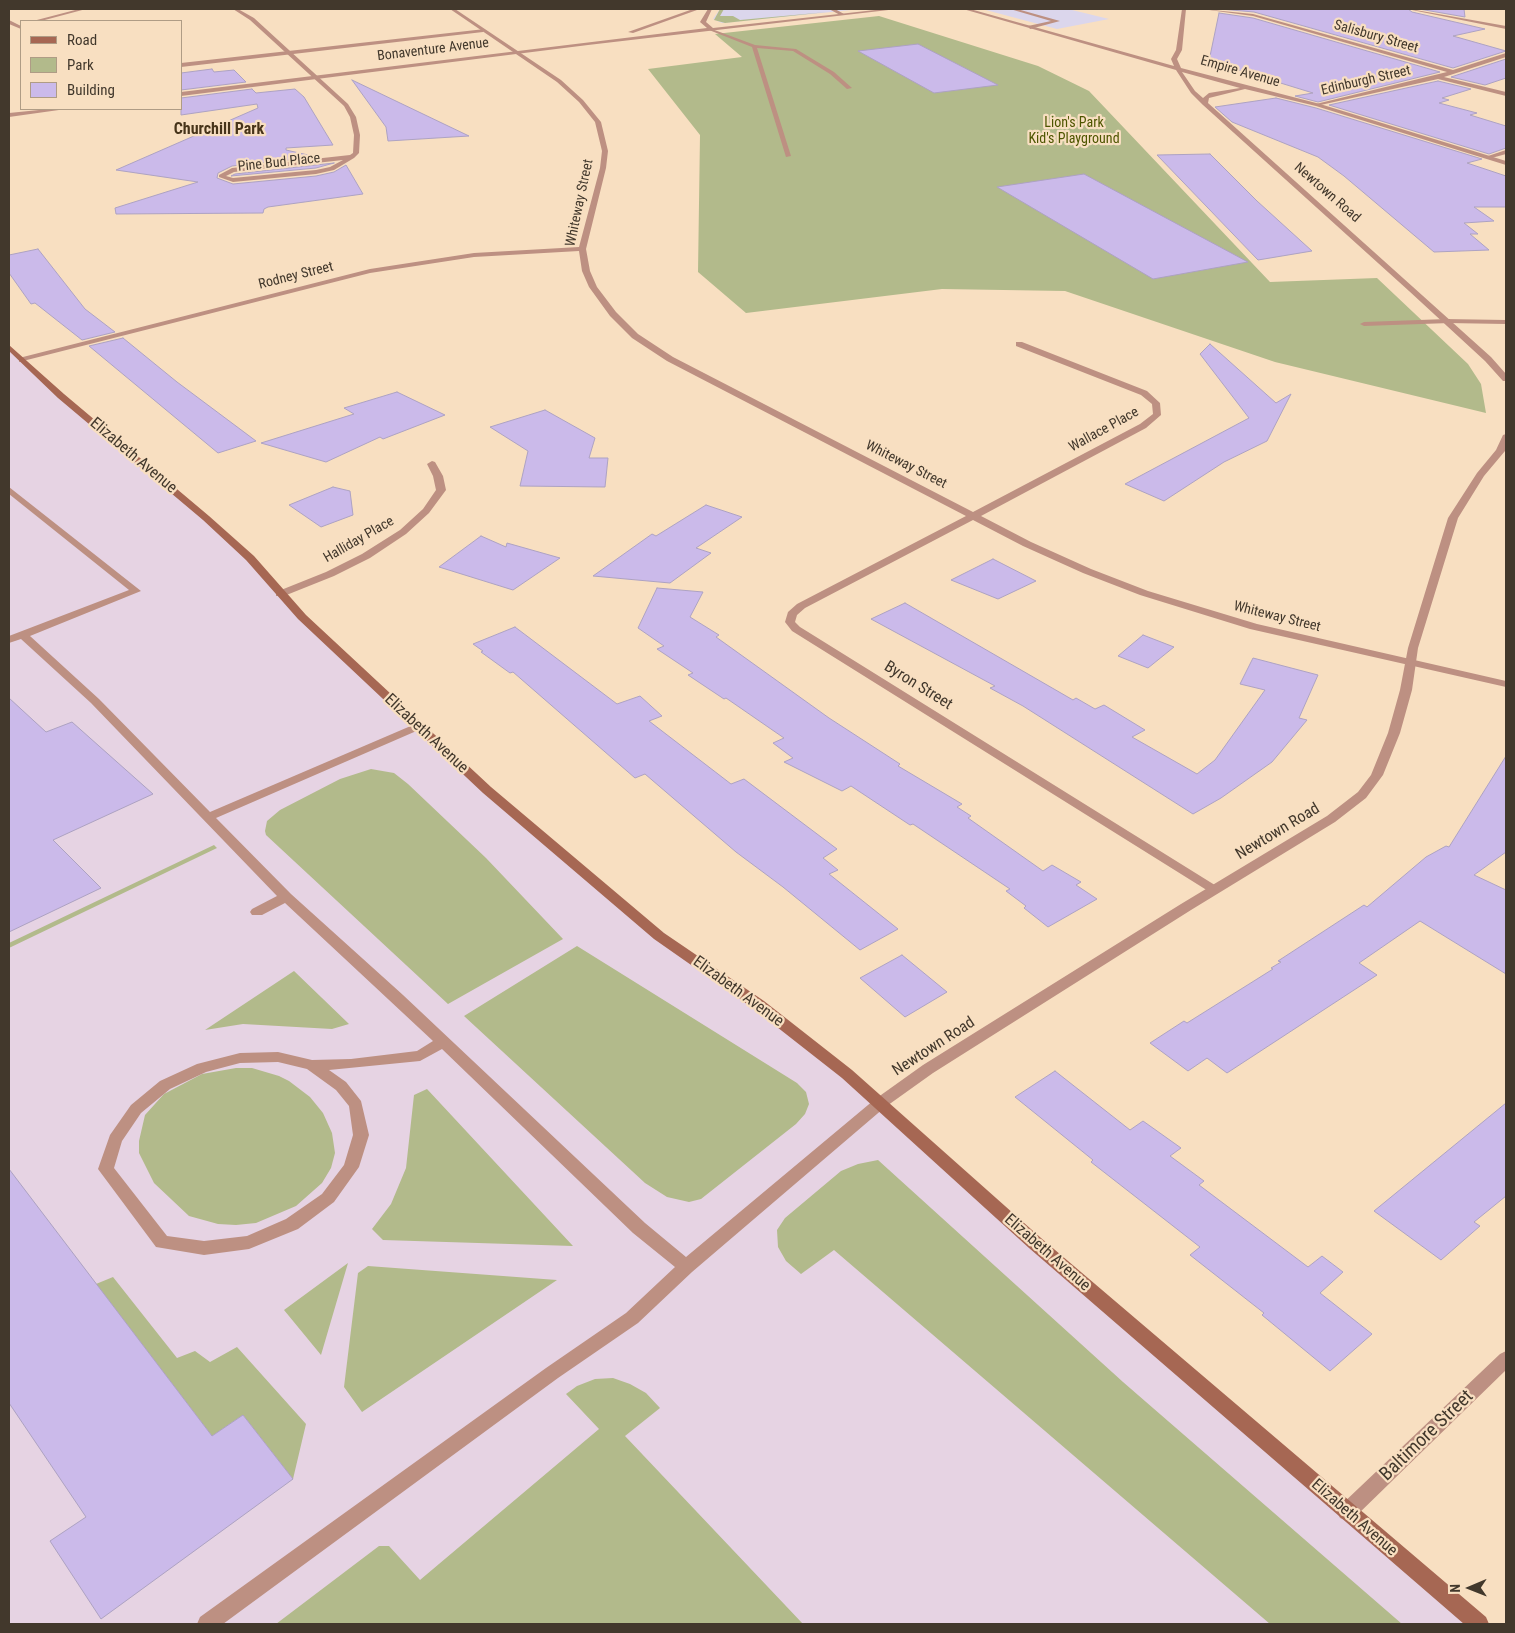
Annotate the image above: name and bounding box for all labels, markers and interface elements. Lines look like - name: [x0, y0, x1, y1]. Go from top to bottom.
- street label: Salisbury Street: [1332, 17, 1420, 57]
- legend: [20, 20, 182, 110]
- text: Road: [67, 31, 97, 49]
- street label: Bonaventure Avenue: [376, 35, 490, 65]
- street label: Empire Avenue: [1198, 53, 1282, 91]
- text: Park: [67, 56, 94, 74]
- street label: Edinburgh Street: [1320, 63, 1412, 99]
- text: Building: [67, 81, 115, 99]
- park label: Lion's Park Kid's Playground: [1028, 115, 1120, 148]
- district label: Churchill Park: [174, 120, 264, 140]
- street label: Pine Bud Place: [237, 150, 321, 176]
- street label: Whiteway Street: [563, 158, 597, 248]
- street label: Newtown Road: [1290, 160, 1364, 226]
- street label: Rodney Street: [257, 259, 335, 293]
- street label: Wallace Place: [1066, 404, 1142, 456]
- street label: Elizabeth Avenue: [86, 414, 180, 498]
- street label: Whiteway Street: [863, 437, 949, 493]
- street label: Halliday Place: [321, 513, 397, 567]
- street label: Whiteway Street: [1232, 598, 1322, 636]
- street label: Byron Street: [880, 657, 956, 715]
- street label: Elizabeth Avenue: [380, 690, 472, 778]
- street label: Newtown Road: [1233, 799, 1323, 865]
- street label: Elizabeth Avenue: [689, 953, 787, 1031]
- street label: Newtown Road: [889, 1013, 979, 1081]
- street label: Elizabeth Avenue: [1000, 1210, 1094, 1296]
- street label: Baltimore Street: [1376, 1386, 1478, 1486]
- street label: Elizabeth Avenue: [1307, 1475, 1401, 1561]
- north arrow: [1445, 1563, 1495, 1613]
- text: N: [1447, 1584, 1463, 1593]

